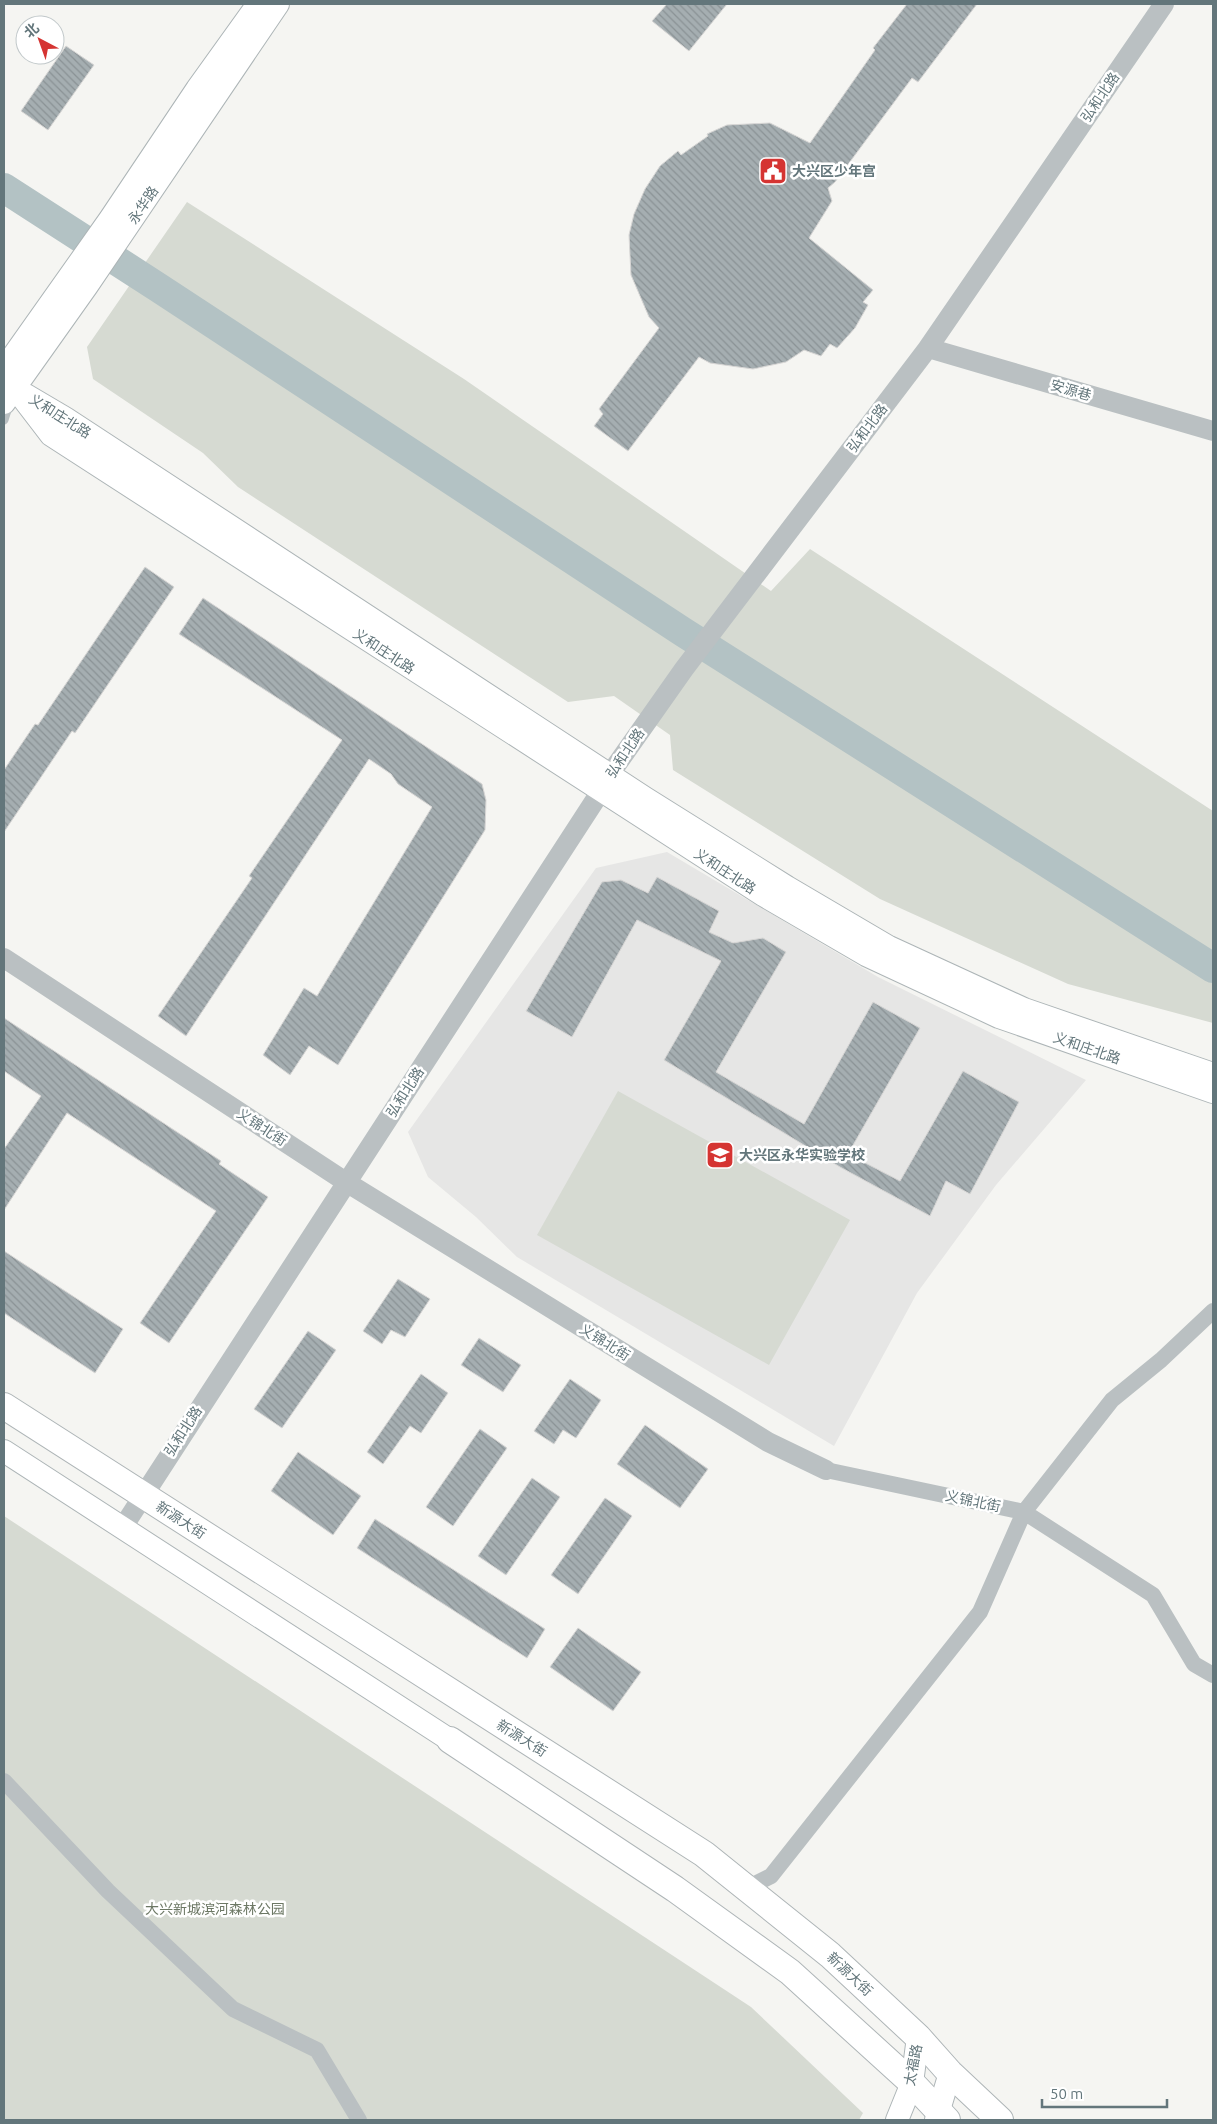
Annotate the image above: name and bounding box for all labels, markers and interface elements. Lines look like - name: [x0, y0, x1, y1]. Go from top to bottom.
- north arrow: [15, 15, 65, 65]
- text: 北: [21, 20, 42, 41]
- street label: 弘和北路: [1078, 69, 1122, 125]
- public building icon: 大兴区少年宫: [758, 156, 788, 186]
- place label: 大兴区少年宫: [792, 163, 876, 179]
- street label: 永华路: [125, 183, 161, 227]
- street label: 安源巷: [1049, 377, 1093, 403]
- street label: 义和庄北路: [26, 391, 94, 441]
- street label: 弘和北路: [844, 401, 890, 455]
- street label: 义和庄北路: [350, 625, 418, 677]
- street label: 弘和北路: [603, 725, 647, 781]
- street label: 义和庄北路: [691, 845, 759, 897]
- street label: 义和庄北路: [1051, 1029, 1123, 1067]
- street label: 弘和北路: [383, 1064, 427, 1120]
- street label: 义锦北街: [234, 1105, 290, 1149]
- school or university icon: 大兴区永华实验学校: [705, 1140, 735, 1170]
- place label: 大兴区永华实验学校: [739, 1147, 865, 1163]
- street label: 义锦北街: [577, 1320, 633, 1364]
- street label: 弘和北路: [161, 1403, 205, 1459]
- street label: 义锦北街: [944, 1487, 1002, 1515]
- street label: 新源大街: [153, 1498, 209, 1542]
- street label: 新源大街: [494, 1716, 550, 1760]
- park label: 大兴新城滨河森林公园: [145, 1901, 285, 1917]
- street label: 新源大街: [824, 1949, 876, 1999]
- street label: 太福路: [901, 2043, 925, 2087]
- scale bar: [1042, 2076, 1167, 2108]
- text: 50 m: [1050, 2085, 1083, 2102]

